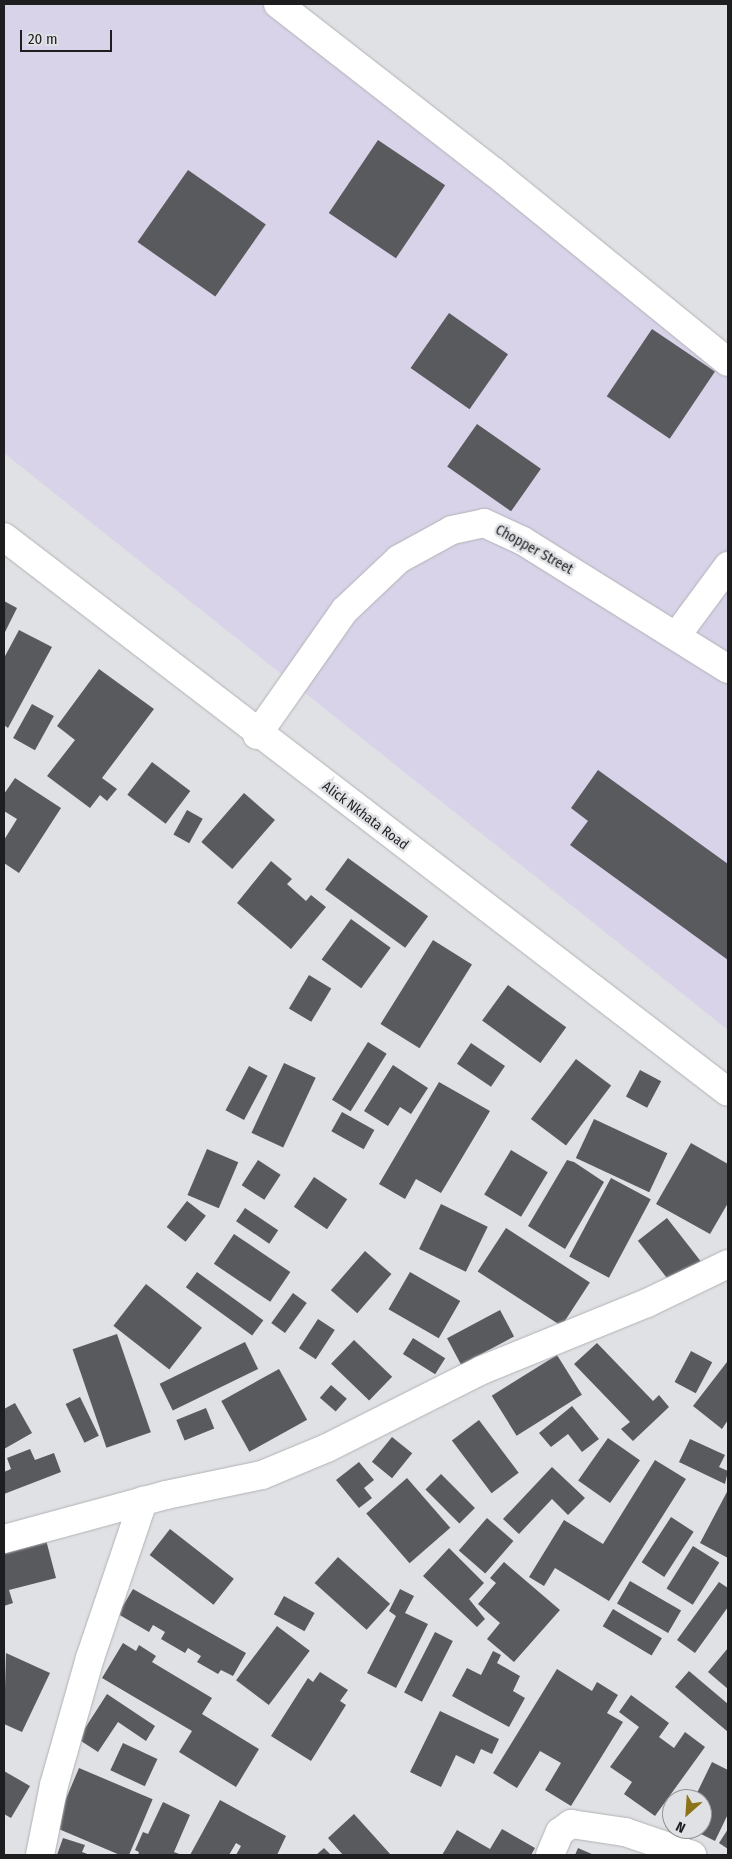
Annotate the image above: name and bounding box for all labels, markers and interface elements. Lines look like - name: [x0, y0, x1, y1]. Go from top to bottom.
- scale bar: [22, 20, 115, 52]
- text: 20 m: [28, 30, 58, 48]
- street label: Chopper Street: [492, 522, 576, 578]
- street label: Alick Nkhata Road: [319, 778, 411, 854]
- north arrow: [662, 1789, 712, 1839]
- text: N: [673, 1818, 688, 1837]

